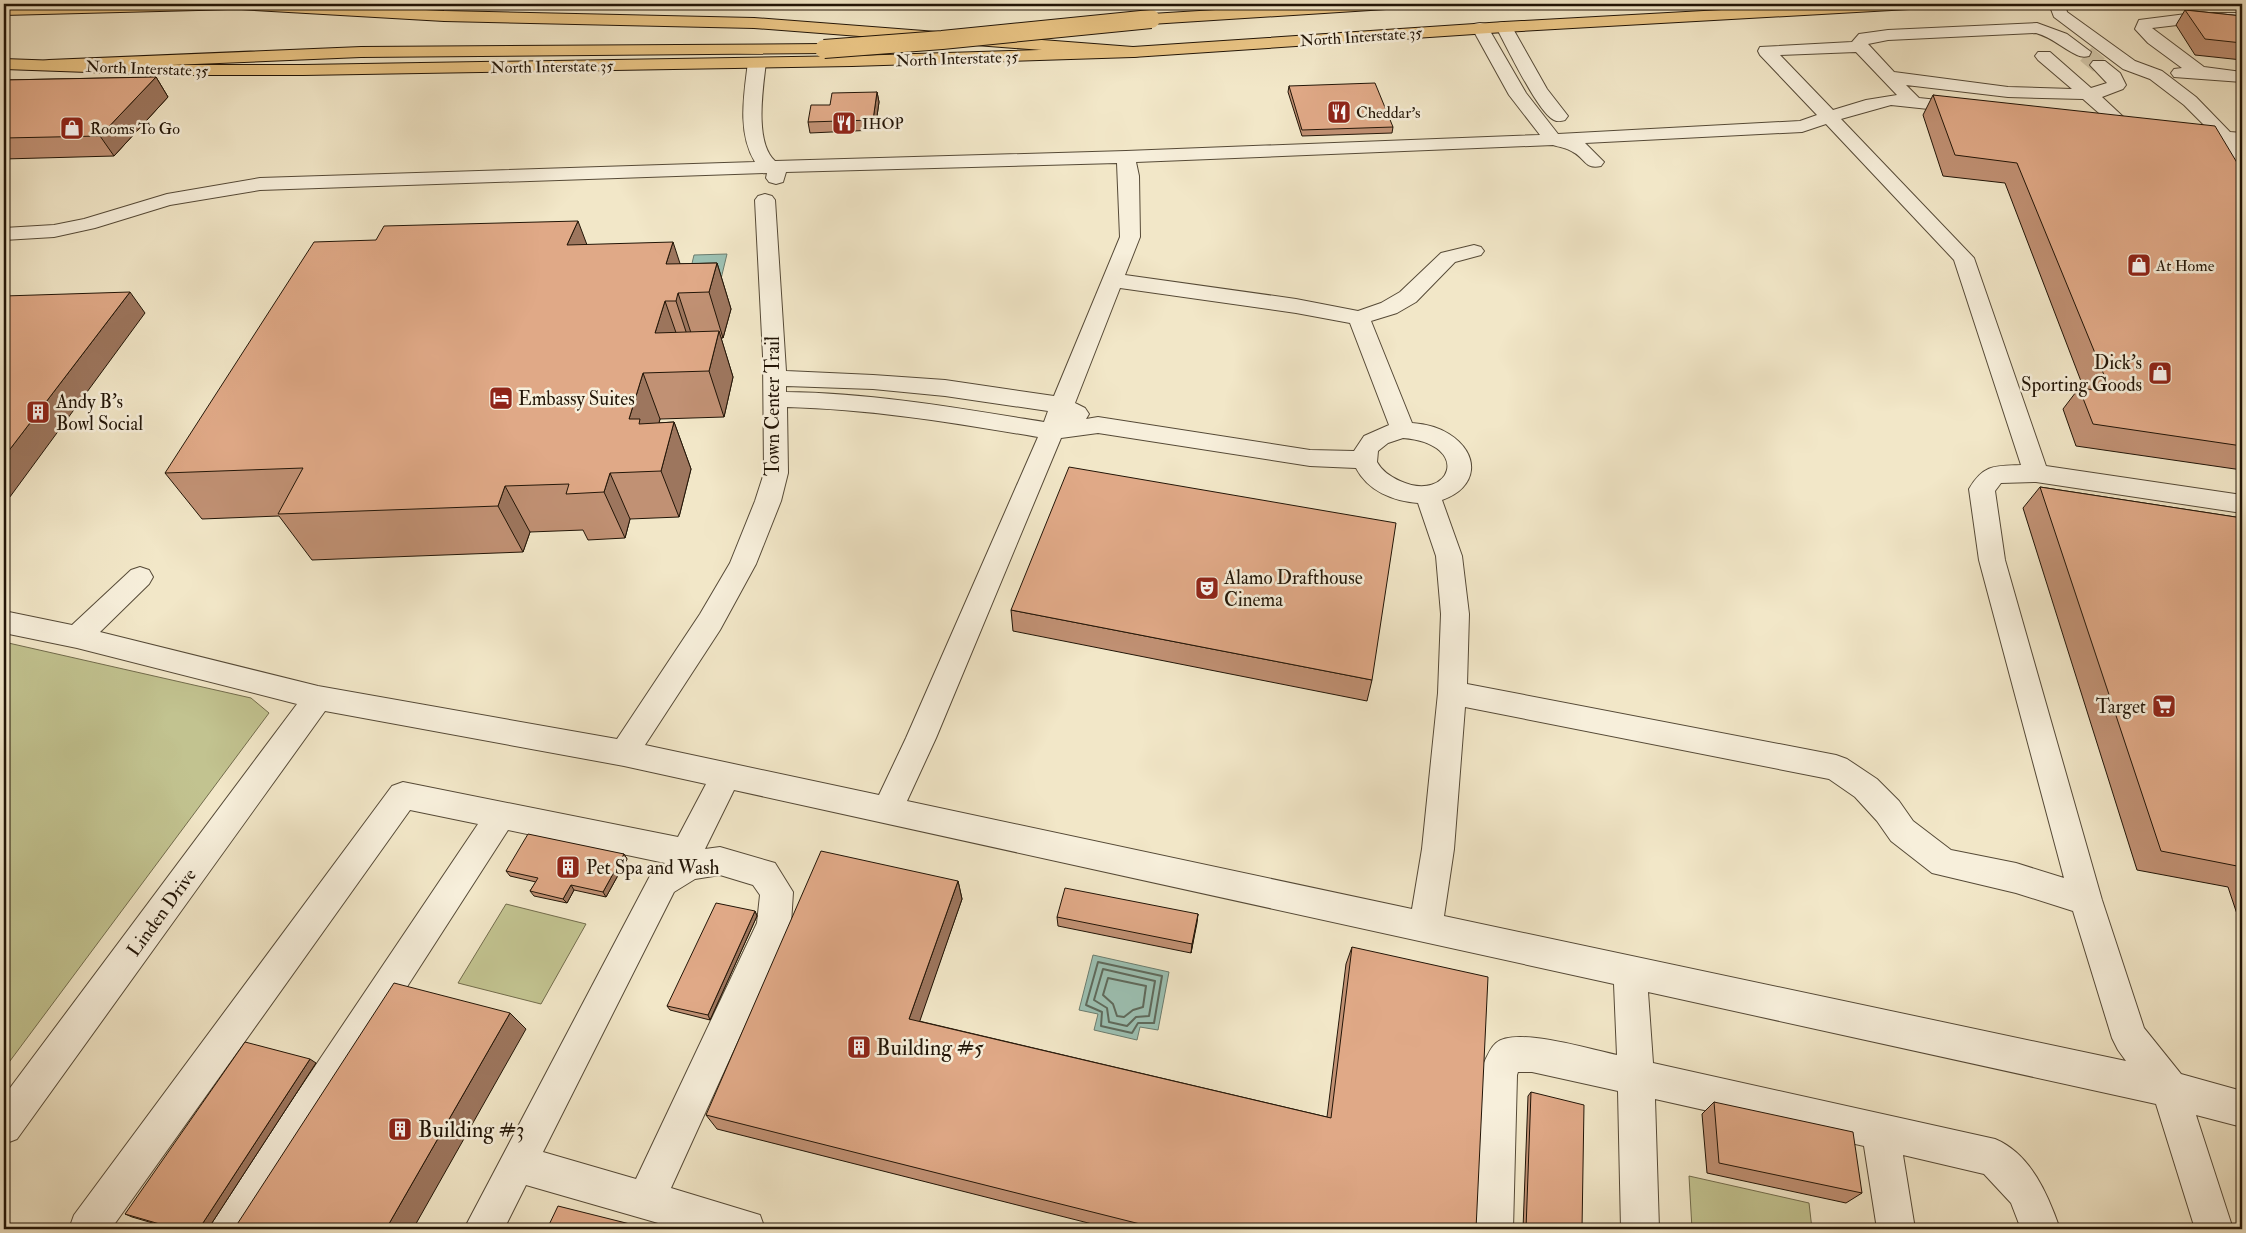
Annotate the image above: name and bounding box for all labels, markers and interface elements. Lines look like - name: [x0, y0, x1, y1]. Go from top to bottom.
- street label: North Interstate 35: [1299, 23, 1423, 51]
- street label: North Interstate 35: [895, 47, 1019, 71]
- street label: North Interstate 35: [491, 56, 614, 78]
- street label: North Interstate 35: [85, 57, 209, 81]
- restaurant icon: Cheddar's: [1326, 99, 1352, 125]
- place label: Cheddar's: [1356, 103, 1420, 123]
- restaurant icon: IHOP: [831, 110, 857, 136]
- place label: IHOP: [862, 114, 904, 134]
- shop icon: Rooms To Go: [59, 115, 85, 141]
- place label: Rooms To Go: [90, 119, 180, 139]
- shop icon: At Home: [2126, 252, 2152, 278]
- place label: At Home: [2155, 256, 2215, 276]
- street label: Town Center Trail: [761, 336, 785, 476]
- place label: Dick's Sporting Goods: [2021, 351, 2142, 398]
- shop icon: Dick's Sporting Goods: [2147, 360, 2173, 386]
- hotel icon: Embassy Suites: [488, 385, 514, 411]
- place label: Embassy Suites: [518, 387, 635, 411]
- place label: Andy B's Bowl Social: [55, 390, 143, 436]
- building icon: Andy B's Bowl Social: [25, 399, 51, 425]
- place label: Alamo Drafthouse Cinema: [1223, 566, 1363, 612]
- theatre icon: Alamo Drafthouse Cinema: [1194, 575, 1220, 601]
- supermarket icon: Target: [2151, 693, 2177, 719]
- place label: Target: [2096, 695, 2146, 719]
- building icon: Pet Spa and Wash: [555, 854, 581, 880]
- place label: Pet Spa and Wash: [586, 856, 720, 881]
- street label: Linden Drive: [122, 864, 202, 961]
- building icon: Building #5: [846, 1034, 872, 1060]
- place label: Building #5: [876, 1034, 984, 1062]
- building icon: Building #3: [387, 1116, 413, 1142]
- place label: Building #3: [418, 1116, 525, 1144]

